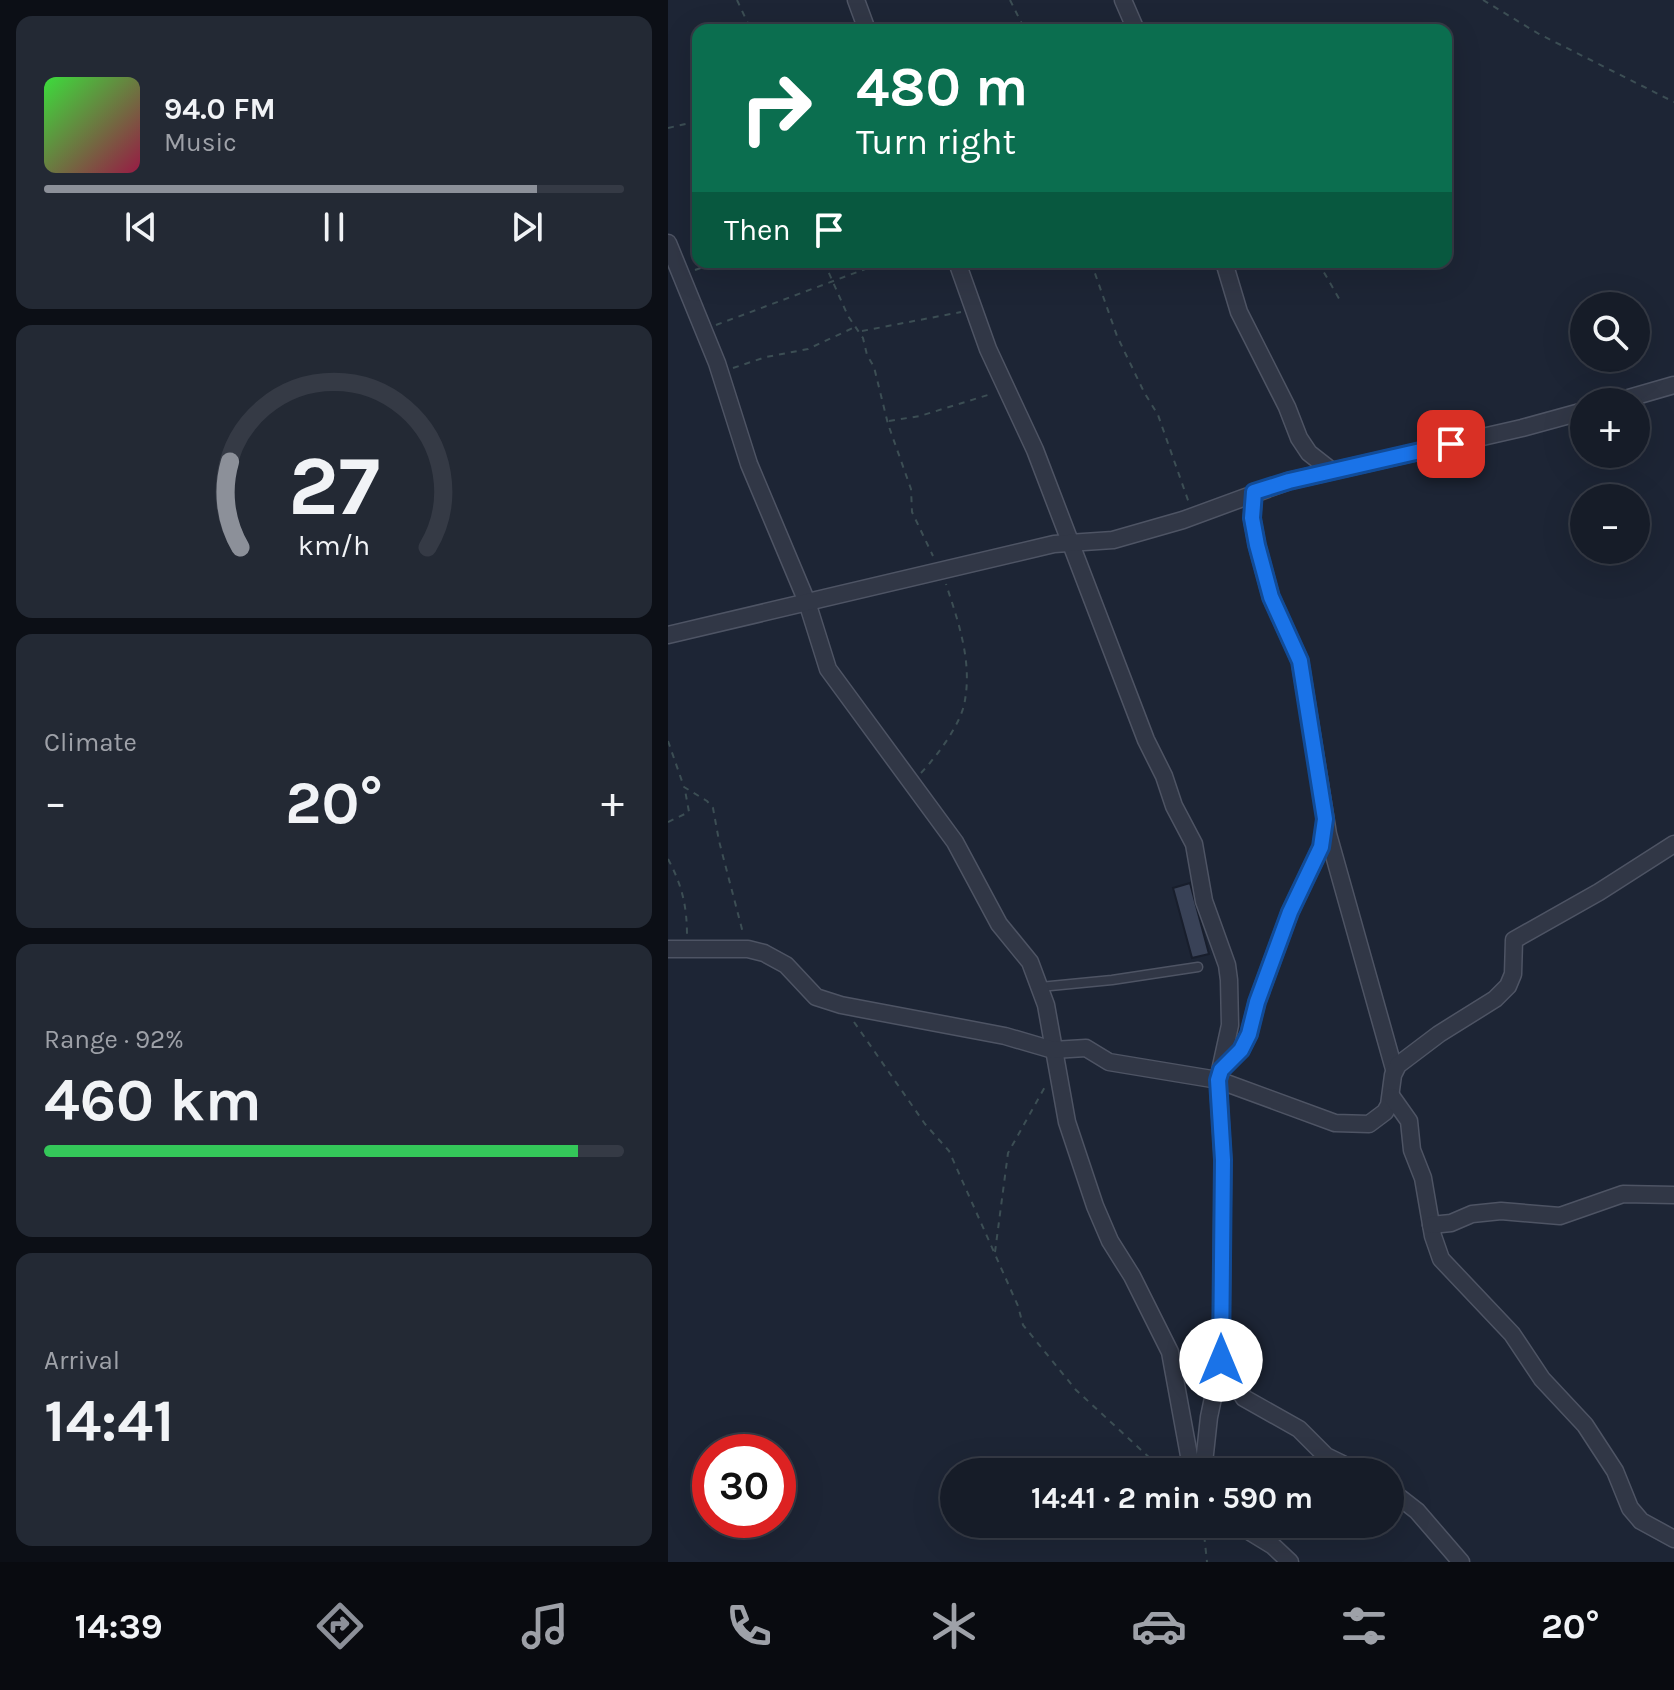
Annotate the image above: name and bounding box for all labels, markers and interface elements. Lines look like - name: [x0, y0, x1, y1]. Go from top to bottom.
- text: 480 m: [856, 54, 1028, 119]
- icon: right: [724, 56, 828, 160]
- text: 94.0 FM: [164, 91, 276, 127]
- text: Turn right: [856, 121, 1016, 163]
- text: Music: [164, 127, 237, 158]
- icon: previous: [119, 205, 163, 249]
- icon: pause: [312, 205, 356, 249]
- icon: next: [505, 205, 549, 249]
- icon: arrive: [807, 208, 851, 252]
- text: Then: [724, 212, 791, 248]
- map controls: [1570, 292, 1650, 564]
- button: search: [1570, 292, 1650, 372]
- button: +: [1570, 388, 1650, 468]
- pin: [1417, 410, 1485, 478]
- icon: arrive: [1429, 422, 1473, 466]
- text: 27: [288, 437, 380, 534]
- button: −: [1570, 484, 1650, 564]
- text: km/h: [298, 529, 370, 562]
- text: Climate: [44, 727, 137, 758]
- text: 20°: [285, 768, 383, 838]
- text: −: [44, 777, 67, 828]
- text: +: [601, 777, 624, 828]
- text: Range · 92%: [44, 1024, 184, 1055]
- text: 460 km: [44, 1065, 262, 1135]
- position arrow: [1179, 1318, 1263, 1402]
- text: Arrival: [44, 1345, 120, 1376]
- text: 14:41: [44, 1386, 174, 1456]
- speed limit sign: 30: [692, 1434, 796, 1538]
- text: 14:41 · 2 min · 590 m: [1031, 1480, 1313, 1516]
- icon: directions: [312, 1598, 368, 1654]
- icon: music: [517, 1598, 573, 1654]
- icon: phone: [721, 1598, 777, 1654]
- icon: climate: [926, 1598, 982, 1654]
- icon: car: [1131, 1598, 1187, 1654]
- icon: filters: [1336, 1598, 1392, 1654]
- text: 14:39: [74, 1605, 163, 1647]
- text: 20°: [1541, 1605, 1600, 1647]

